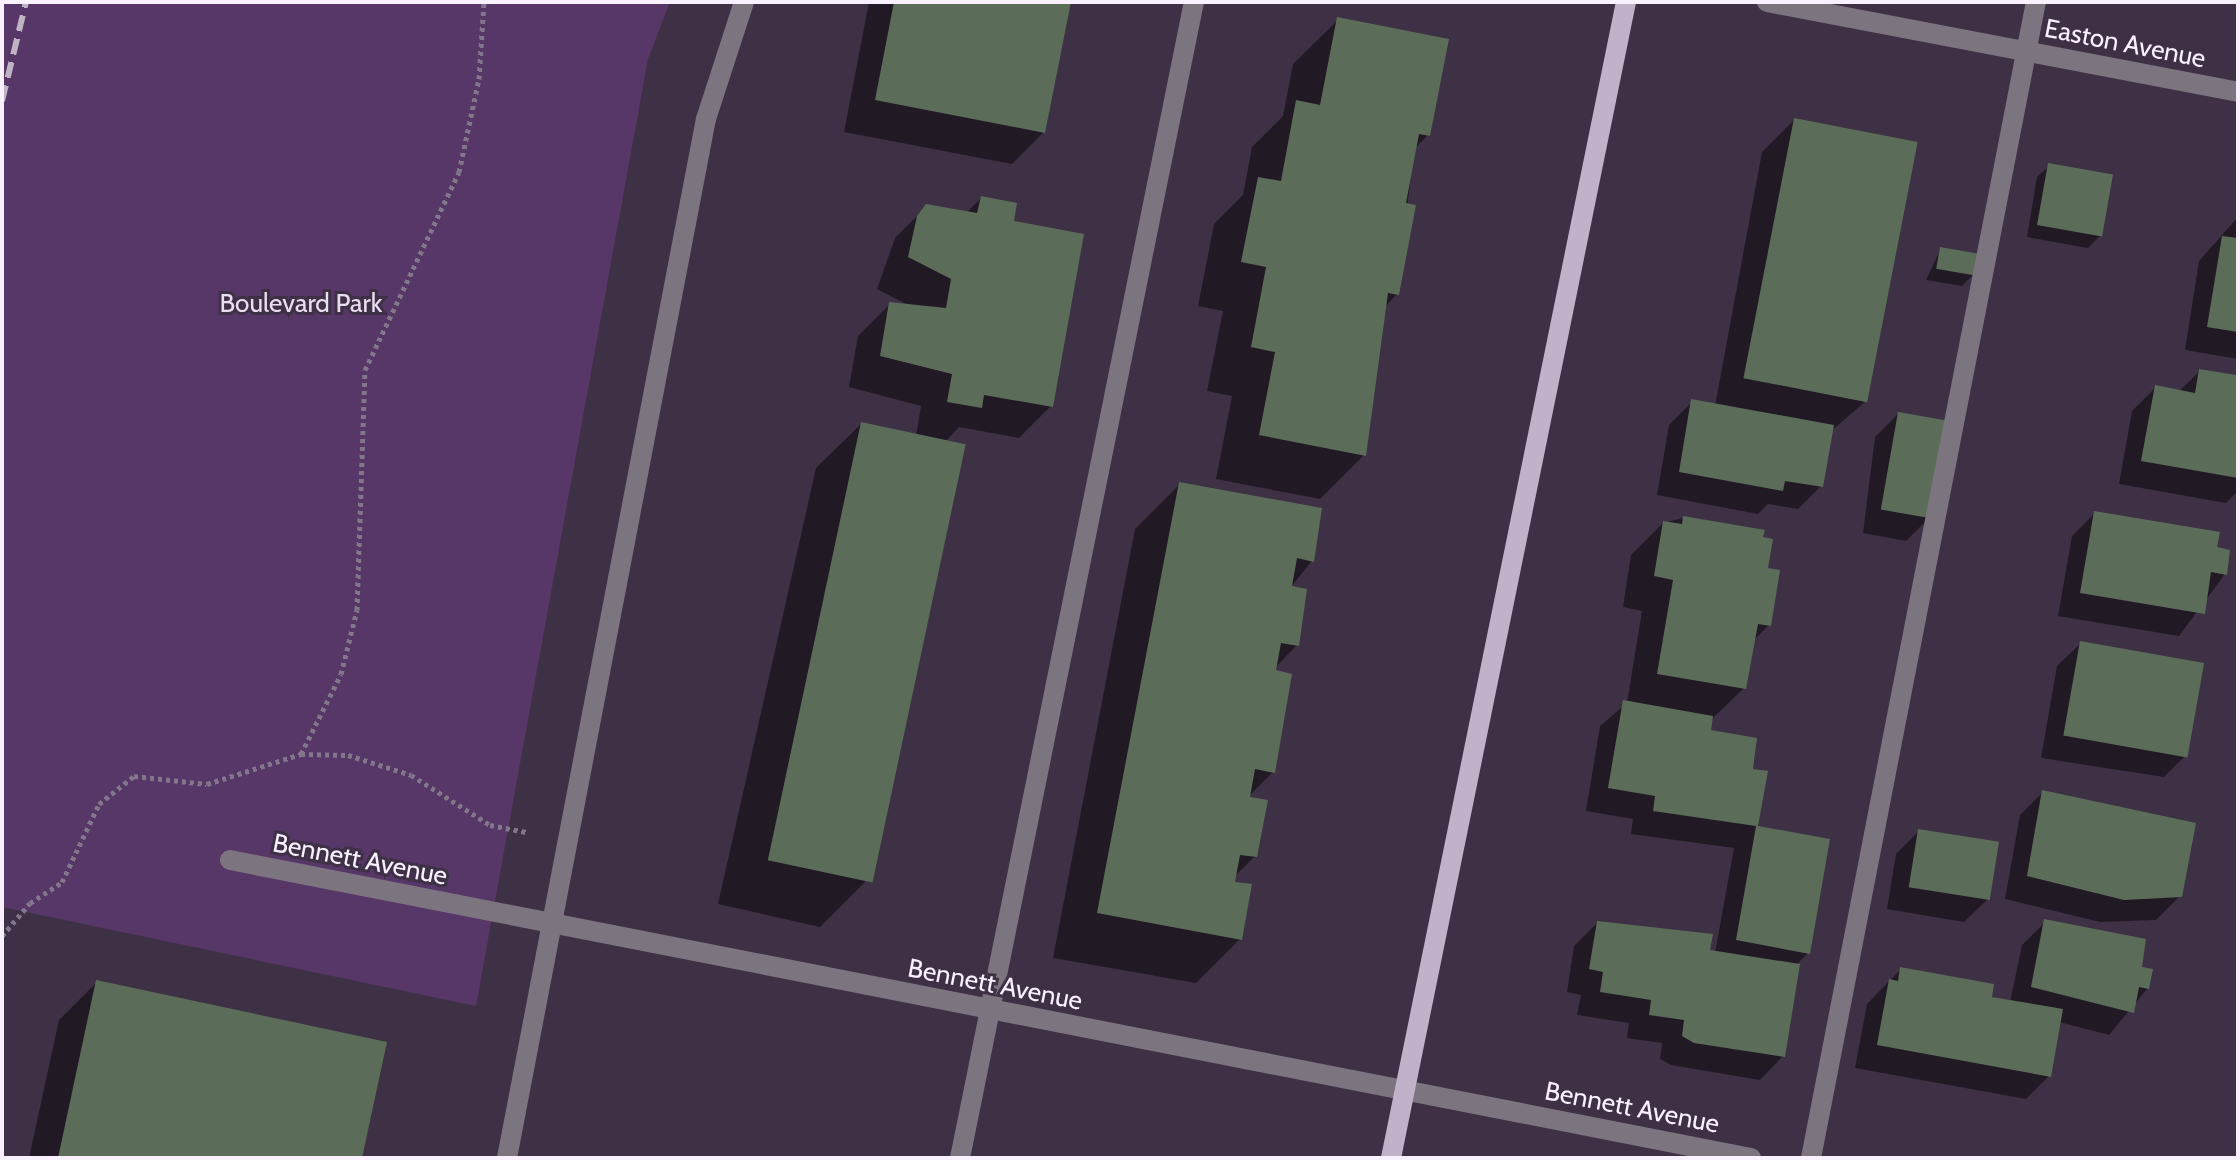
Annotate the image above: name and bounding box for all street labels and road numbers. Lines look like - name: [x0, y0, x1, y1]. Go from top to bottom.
- street label: Easton Avenue: [2042, 13, 2208, 75]
- street label: Bennett Avenue: [270, 828, 450, 892]
- street label: Bennett Avenue: [905, 953, 1085, 1017]
- street label: Bennett Avenue: [1542, 1076, 1722, 1140]

